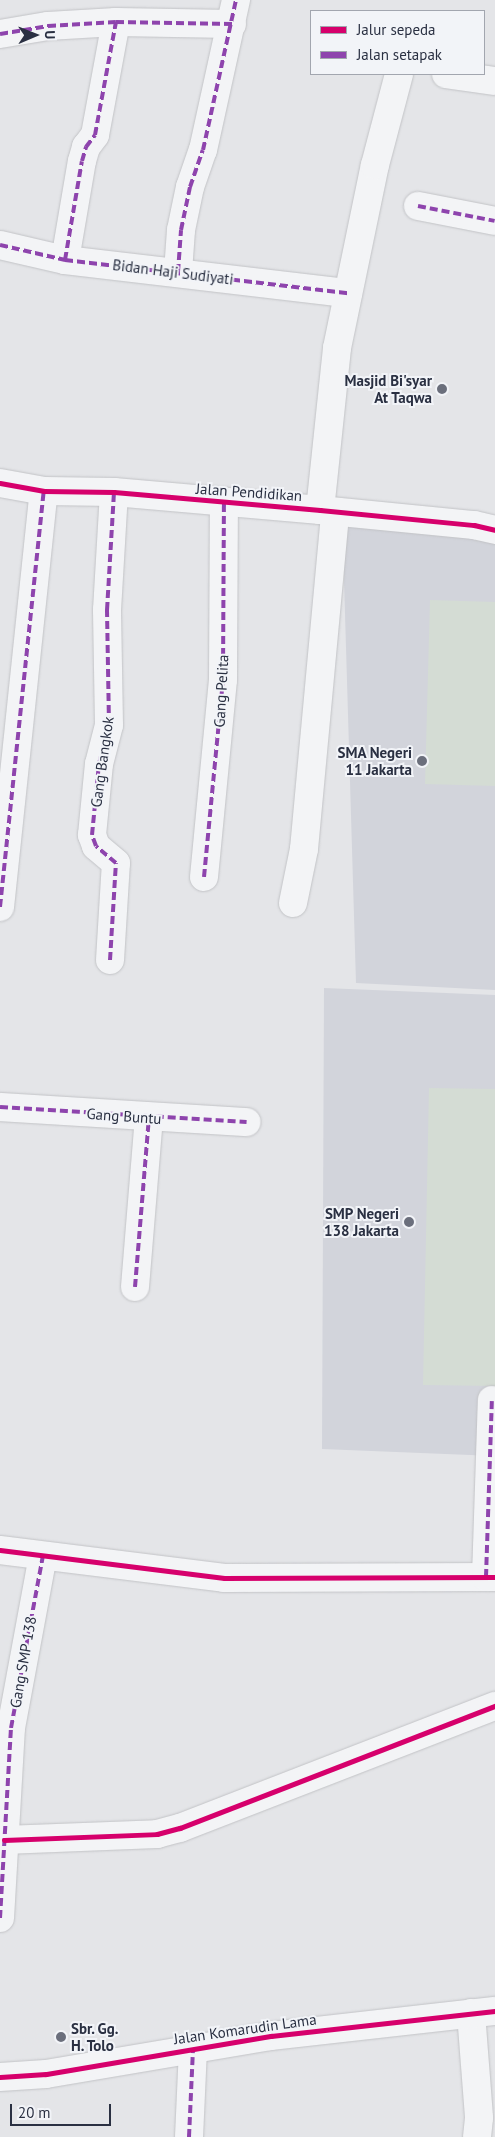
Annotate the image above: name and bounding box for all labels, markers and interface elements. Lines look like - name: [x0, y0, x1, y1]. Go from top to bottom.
- north arrow: [10, 10, 60, 60]
- legend: [310, 10, 485, 75]
- text: Jalur sepeda: [357, 20, 436, 39]
- text: U: [41, 30, 59, 39]
- text: Jalan setapak: [357, 45, 442, 64]
- street label: Bidan Haji Sudiyati: [111, 256, 235, 288]
- place label: Masjid Bi'syar At Taqwa: [344, 371, 432, 406]
- marker: Masjid Bi'syar At Taqwa: [436, 383, 448, 395]
- street label: Jalan Pendidikan: [195, 479, 303, 505]
- street label: Gang Pelita: [210, 654, 232, 728]
- street label: Gang Bangkok: [87, 715, 117, 809]
- place label: SMA Negeri 11 Jakarta: [337, 743, 412, 778]
- marker: SMA Negeri 11 Jakarta: [416, 755, 428, 767]
- street label: Gang Buntu: [86, 1104, 162, 1128]
- place label: SMP Negeri 138 Jakarta: [324, 1204, 399, 1239]
- marker: SMP Negeri 138 Jakarta: [403, 1216, 415, 1228]
- street label: Gang SMP 138: [6, 1614, 40, 1710]
- street label: Jalan Komarudin Lama: [172, 2010, 318, 2048]
- place label: Sbr. Gg. H. Tolo: [71, 2019, 120, 2054]
- marker: Sbr. Gg. H. Tolo: [55, 2031, 67, 2043]
- scale bar: [12, 2094, 114, 2126]
- text: 20 m: [18, 2103, 51, 2122]

